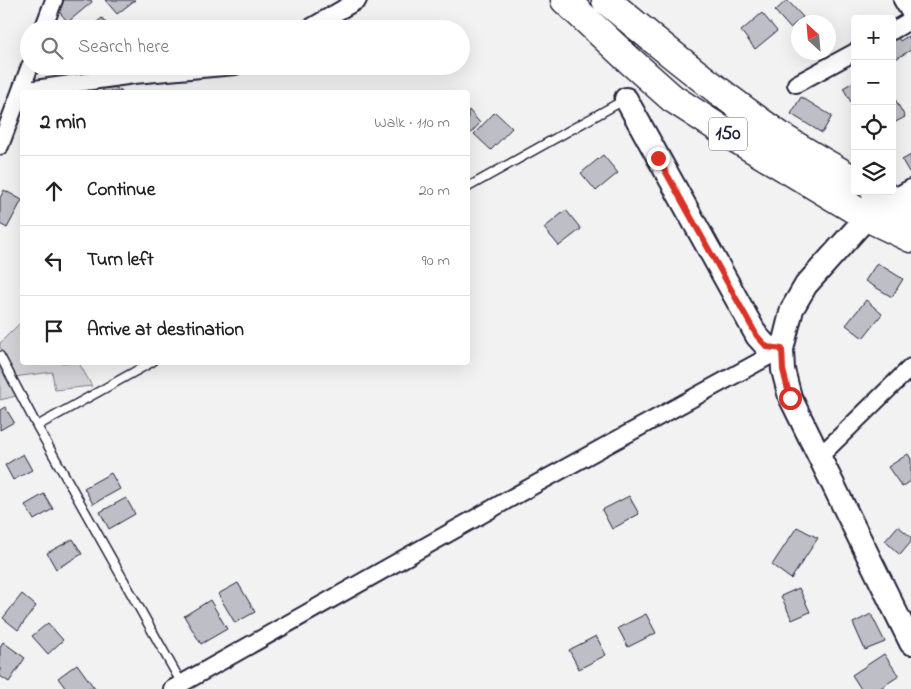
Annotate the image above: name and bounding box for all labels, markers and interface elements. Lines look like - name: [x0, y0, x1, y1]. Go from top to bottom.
- north arrow: [791, 15, 836, 60]
- map controls: [851, 15, 896, 195]
- button: +: [851, 15, 896, 60]
- search box: [20, 20, 470, 75]
- icon: search: [38, 34, 66, 62]
- text: Search here: [78, 34, 169, 61]
- button: −: [851, 60, 896, 105]
- button: locate: [851, 105, 896, 150]
- text: 2 min: [40, 108, 86, 138]
- text: Walk · 110 m: [374, 111, 450, 135]
- road number: 150: [709, 118, 747, 150]
- route end: [647, 147, 670, 170]
- button: layers: [851, 150, 896, 195]
- icon: ahead: [40, 177, 68, 205]
- text: Continue: [87, 177, 155, 204]
- text: 20 m: [419, 179, 450, 203]
- icon: left: [40, 247, 68, 275]
- text: Turn left: [87, 247, 154, 274]
- text: 90 m: [422, 249, 450, 273]
- icon: arrive: [40, 317, 68, 345]
- text: Arrive at destination: [87, 317, 244, 344]
- route start: [779, 387, 802, 410]

